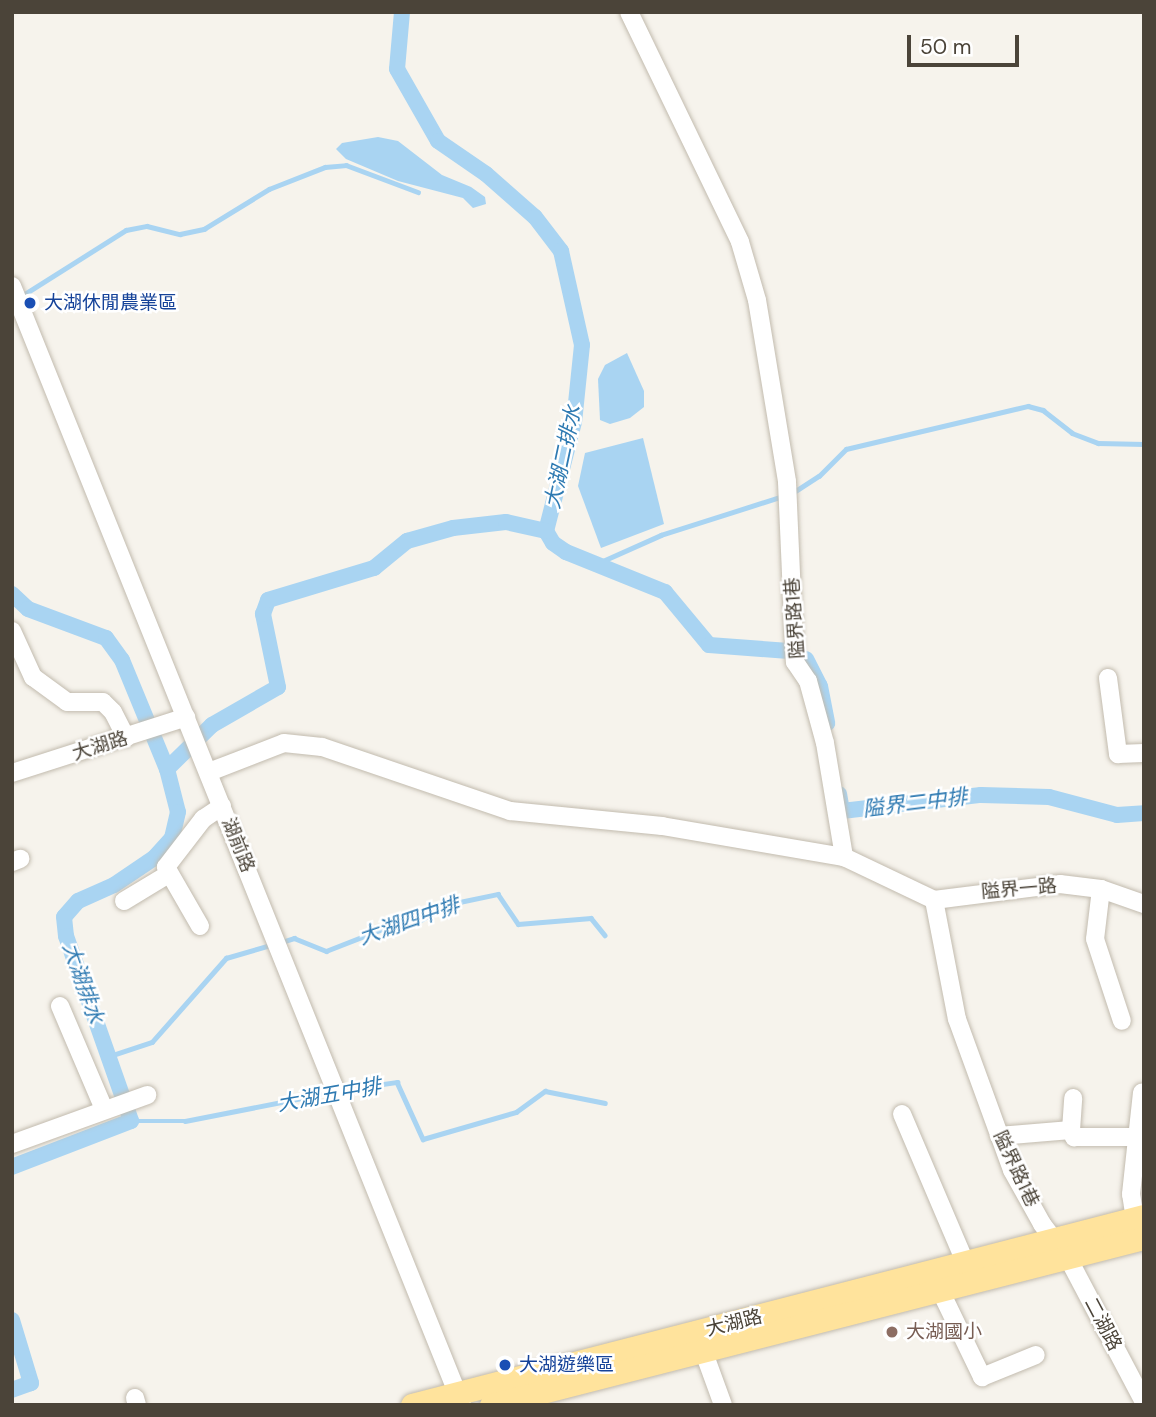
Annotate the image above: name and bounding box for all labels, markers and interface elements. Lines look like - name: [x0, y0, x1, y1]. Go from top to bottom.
- scale bar: [911, 21, 1023, 65]
- text: 50 m: [920, 33, 971, 61]
- place label: 大湖休閒農業區: [44, 292, 177, 314]
- marker: 大湖休閒農業區: [22, 295, 38, 311]
- water label: 大湖二排水: [540, 403, 586, 511]
- street label: 隘界路1巷: [781, 576, 809, 660]
- street label: 大湖路: [69, 727, 131, 765]
- water label: 隘界二中排: [861, 784, 969, 822]
- street label: 湖前路: [217, 814, 259, 876]
- street label: 隘界一路: [980, 874, 1058, 904]
- water label: 大湖四中排: [355, 892, 463, 950]
- water label: 大湖排水: [57, 939, 109, 1027]
- water label: 大湖五中排: [275, 1073, 383, 1117]
- street label: 隘界路1巷: [988, 1127, 1044, 1211]
- street label: 二湖路: [1080, 1293, 1126, 1355]
- street label: 大湖路: [704, 1305, 764, 1341]
- place label: 大湖國小: [906, 1321, 982, 1343]
- marker: 大湖國小: [884, 1324, 900, 1340]
- place label: 大湖遊樂區: [519, 1354, 614, 1376]
- marker: 大湖遊樂區: [497, 1357, 513, 1373]

